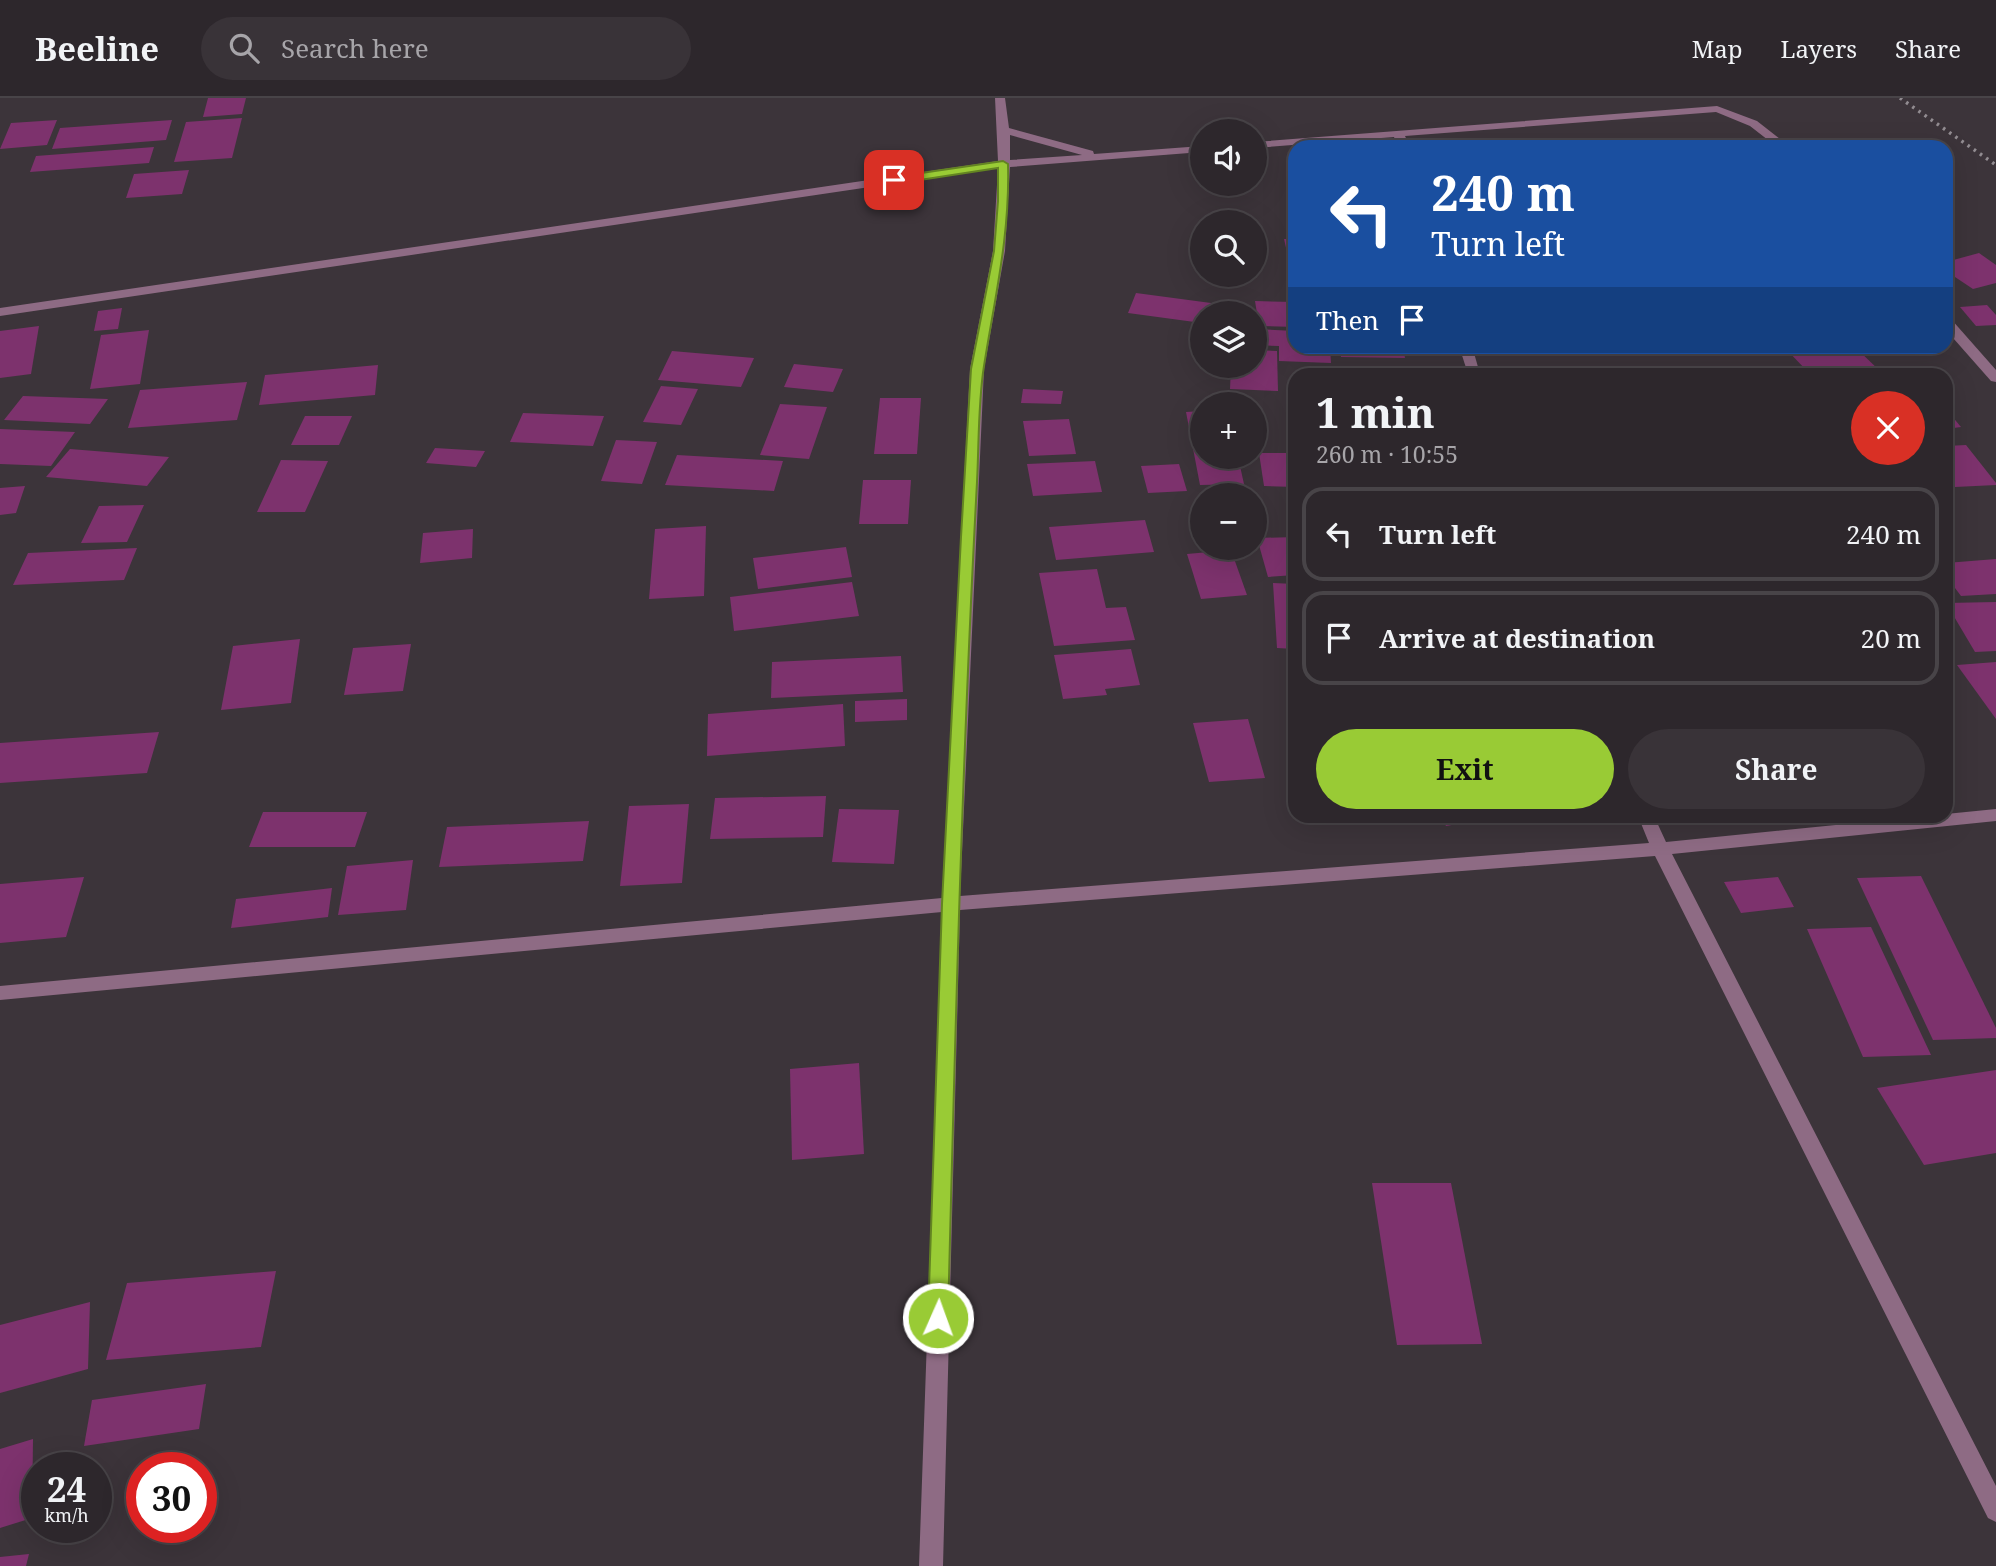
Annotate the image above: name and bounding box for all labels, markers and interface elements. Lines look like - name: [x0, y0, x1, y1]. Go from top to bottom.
- search box: [201, 17, 691, 80]
- text: Beeline: [35, 26, 159, 71]
- icon: search: [225, 29, 263, 67]
- text: Search here: [281, 30, 429, 66]
- text: Map: [1692, 32, 1743, 65]
- text: Layers: [1781, 32, 1857, 65]
- text: Share: [1895, 32, 1961, 65]
- map controls: [1190, 119, 1267, 560]
- button: sound: [1190, 119, 1267, 196]
- pin: [864, 150, 924, 210]
- text: 240 m: [1431, 159, 1575, 225]
- icon: arrive: [875, 161, 913, 199]
- icon: left: [1316, 168, 1407, 259]
- button: search: [1190, 210, 1267, 287]
- text: Turn left: [1431, 222, 1565, 265]
- button: layers: [1190, 301, 1267, 378]
- icon: arrive: [1393, 301, 1431, 339]
- text: Then: [1316, 302, 1379, 338]
- text: 1 min: [1316, 383, 1435, 440]
- button: close: [1851, 391, 1925, 465]
- button: +: [1190, 392, 1267, 469]
- text: 260 m · 10:55: [1316, 438, 1458, 470]
- button: −: [1190, 483, 1267, 560]
- icon: left: [1320, 515, 1358, 553]
- text: Turn left: [1379, 516, 1496, 552]
- text: 240 m: [1846, 516, 1921, 552]
- icon: arrive: [1320, 619, 1358, 657]
- text: Arrive at destination: [1379, 620, 1655, 656]
- text: 20 m: [1861, 620, 1921, 656]
- button: Exit: [1316, 729, 1614, 809]
- button: Share: [1628, 729, 1925, 809]
- position arrow: [901, 1281, 975, 1355]
- speed limit sign: 30: [126, 1452, 217, 1543]
- text: 24: [47, 1465, 86, 1512]
- text: km/h: [44, 1503, 89, 1527]

